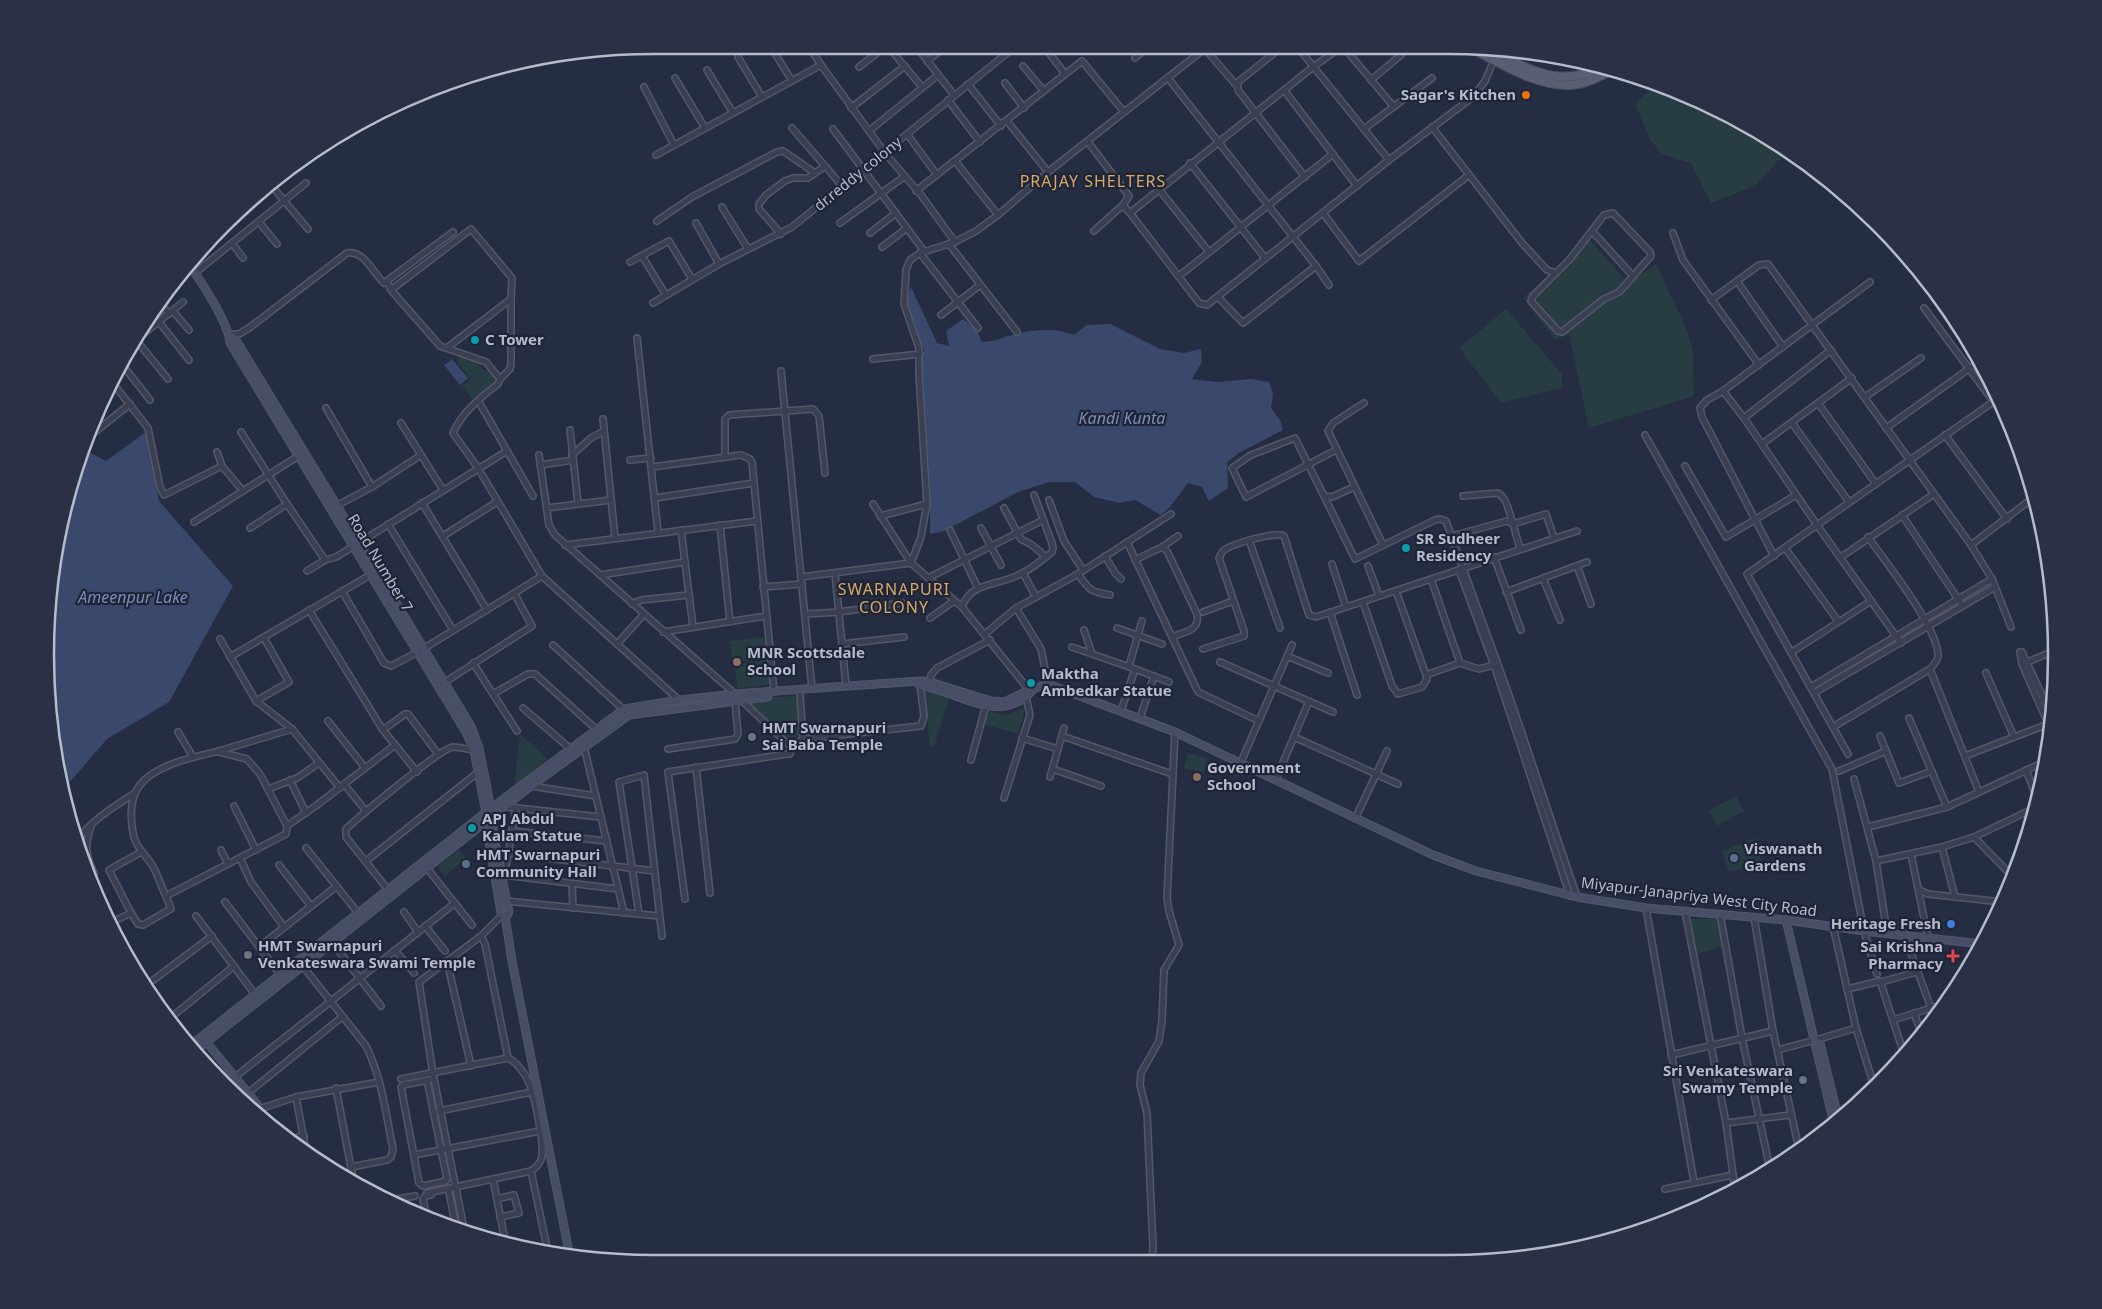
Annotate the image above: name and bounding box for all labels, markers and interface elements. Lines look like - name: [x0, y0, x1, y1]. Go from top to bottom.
- place label: Sagar's Kitchen: [1401, 84, 1516, 104]
- marker: Sagar's Kitchen: [1520, 89, 1532, 101]
- street label: dr.reddy colony: [809, 131, 906, 215]
- district label: PRAJAY SHELTERS: [1020, 170, 1166, 192]
- place label: C Tower: [485, 329, 544, 349]
- marker: C Tower: [469, 334, 481, 346]
- water label: Kandi Kunta: [1079, 407, 1165, 429]
- street label: Road Number 7: [344, 510, 418, 615]
- place label: SR Sudheer Residency: [1416, 528, 1500, 565]
- marker: SR Sudheer Residency: [1400, 542, 1412, 554]
- district label: SWARNAPURI COLONY: [838, 578, 950, 618]
- water label: Ameenpur Lake: [77, 586, 188, 608]
- place label: MNR Scottsdale School: [747, 642, 865, 679]
- marker: MNR Scottsdale School: [731, 656, 743, 668]
- place label: Maktha Ambedkar Statue: [1041, 663, 1172, 700]
- marker: Maktha Ambedkar Statue: [1025, 677, 1037, 689]
- place label: HMT Swarnapuri Sai Baba Temple: [762, 717, 886, 754]
- marker: HMT Swarnapuri Sai Baba Temple: [746, 731, 758, 743]
- place label: Government School: [1207, 757, 1301, 794]
- marker: Government School: [1191, 771, 1203, 783]
- place label: APJ Abdul Kalam Statue: [482, 808, 582, 845]
- marker: APJ Abdul Kalam Statue: [466, 822, 478, 834]
- place label: Viswanath Gardens: [1744, 838, 1823, 875]
- place label: HMT Swarnapuri Community Hall: [476, 844, 600, 881]
- marker: Viswanath Gardens: [1728, 852, 1740, 864]
- marker: HMT Swarnapuri Community Hall: [460, 858, 472, 870]
- street label: Miyapur-Janapriya West City Road: [1580, 872, 1818, 920]
- place label: Heritage Fresh: [1831, 913, 1941, 933]
- marker: Heritage Fresh: [1945, 918, 1957, 930]
- place label: HMT Swarnapuri Venkateswara Swami Temple: [258, 935, 476, 972]
- place label: Sai Krishna Pharmacy: [1860, 936, 1943, 973]
- marker: HMT Swarnapuri Venkateswara Swami Temple: [242, 949, 254, 961]
- marker: Sai Krishna Pharmacy: [1947, 950, 1959, 962]
- place label: Sri Venkateswara Swamy Temple: [1663, 1060, 1793, 1097]
- marker: Sri Venkateswara Swamy Temple: [1797, 1074, 1809, 1086]

